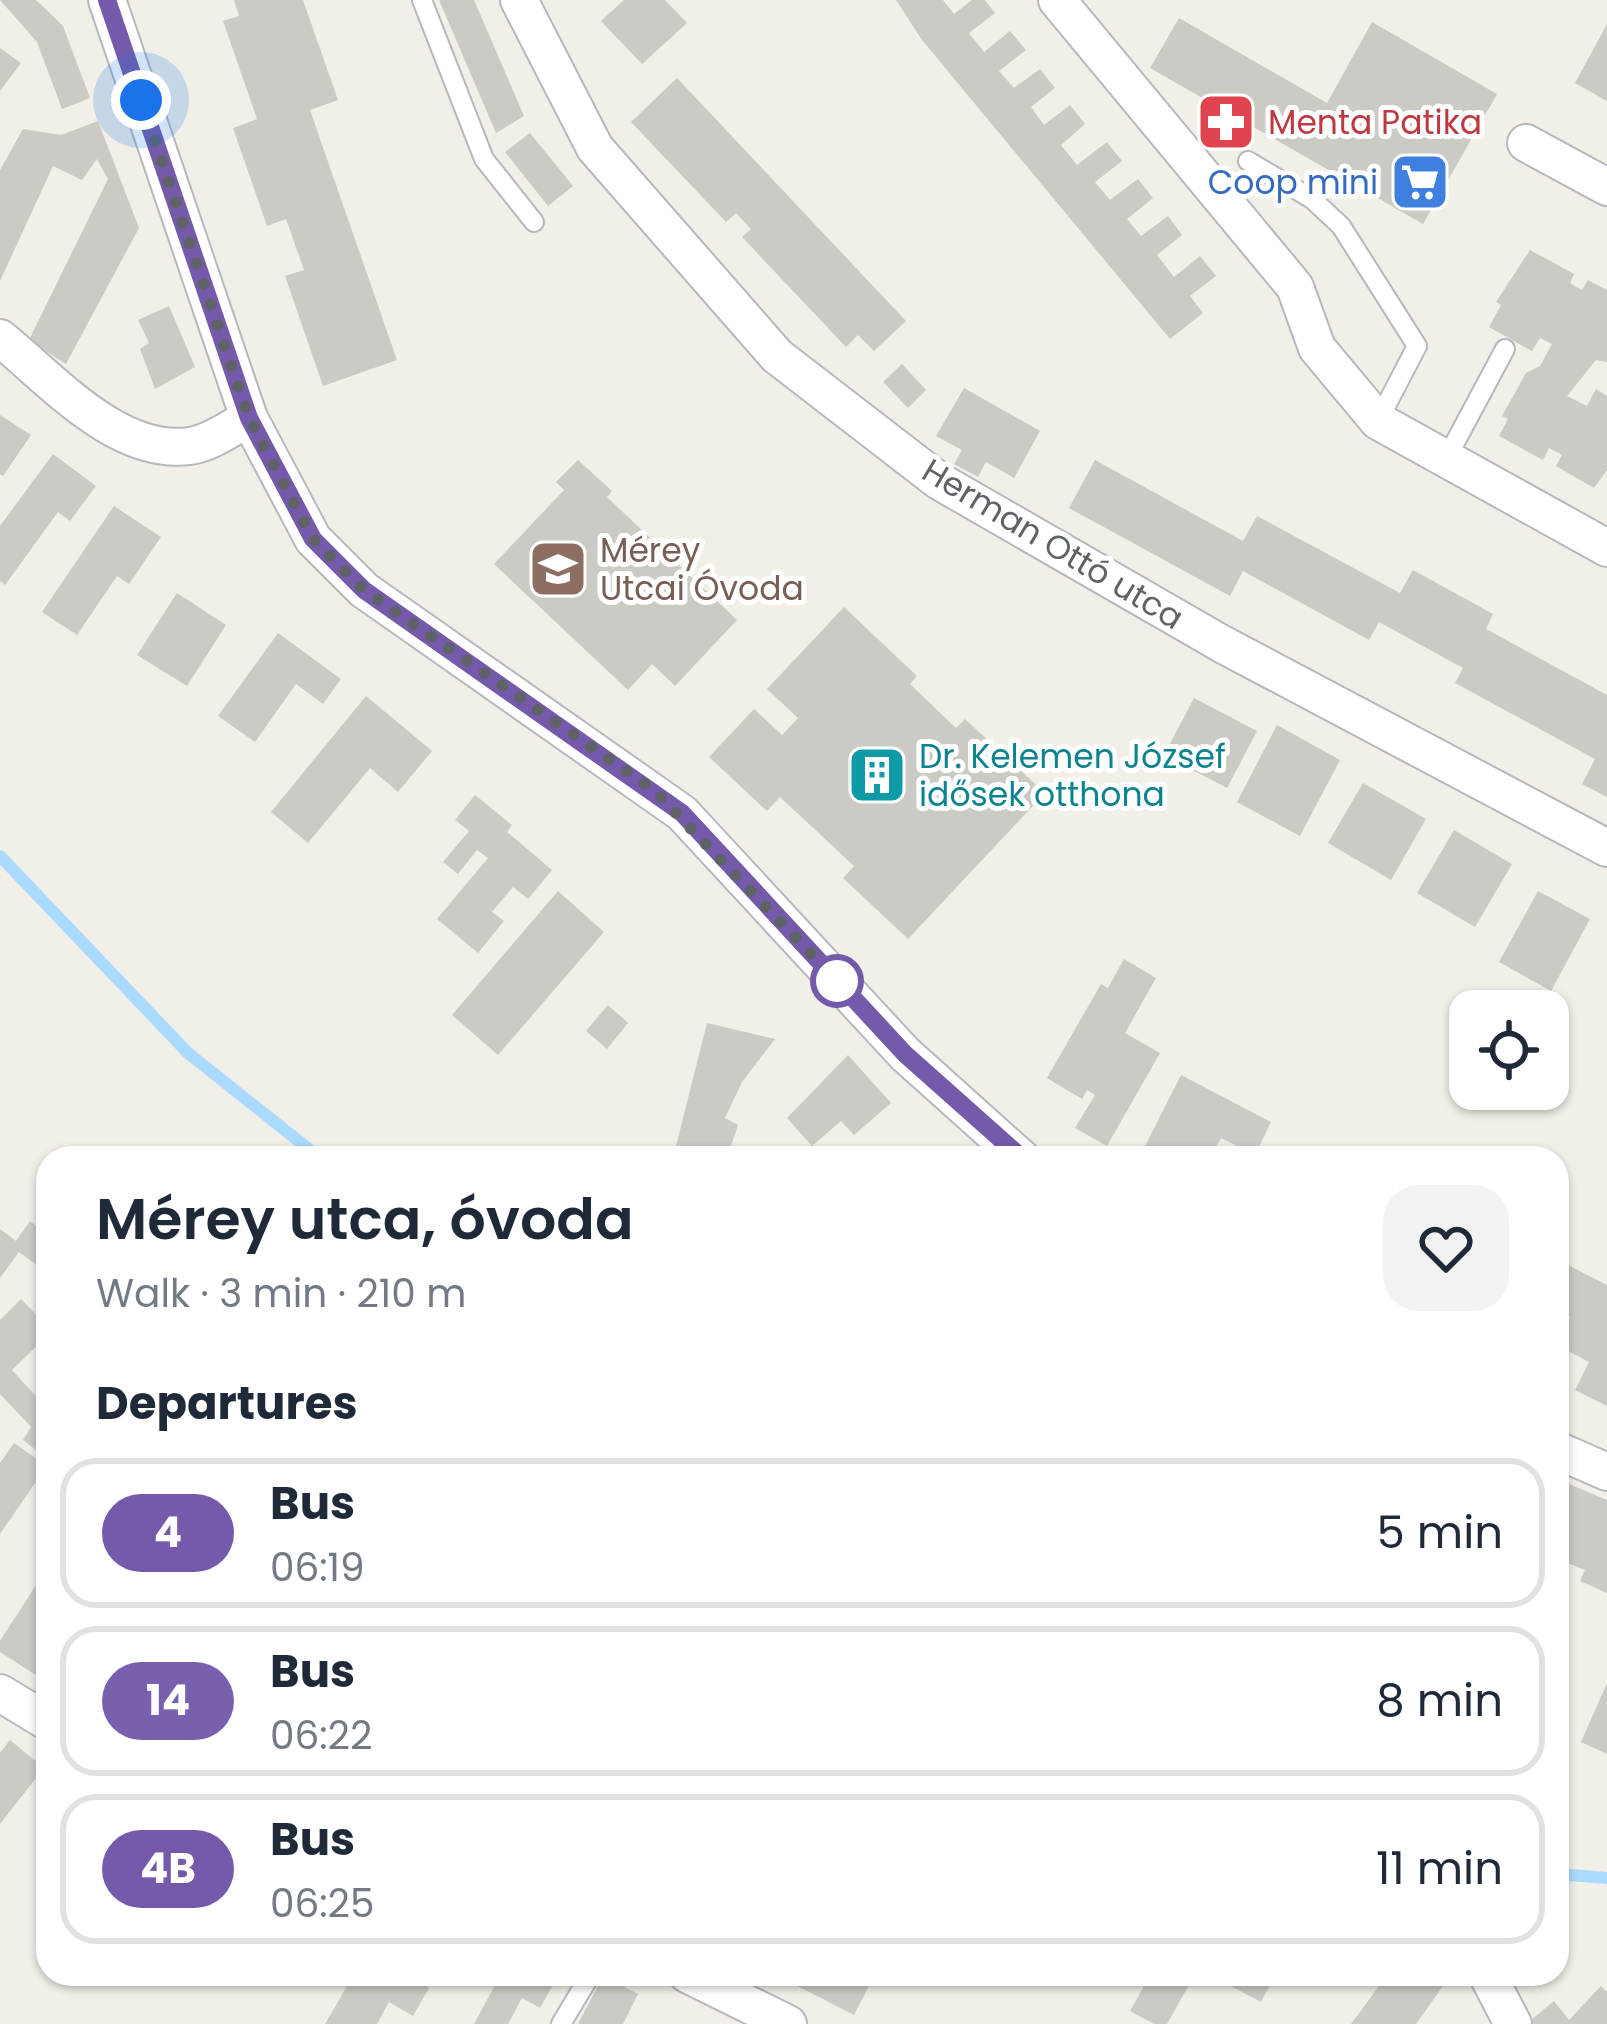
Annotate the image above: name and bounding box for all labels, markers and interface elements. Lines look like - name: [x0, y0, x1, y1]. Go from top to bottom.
- your location: [111, 70, 171, 130]
- pharmacy icon: Menta Patika: [1195, 91, 1257, 153]
- place label: Menta Patika: [1268, 99, 1482, 146]
- supermarket icon: Coop mini: [1389, 151, 1451, 213]
- place label: Coop mini: [1208, 159, 1378, 206]
- street label: Herman Ottó utca: [914, 447, 1192, 641]
- place label: Mérey Utcai Óvoda: [600, 527, 804, 612]
- school or university icon: Mérey Utcai Óvoda: [527, 538, 589, 600]
- place label: Dr. Kelemen József idősek otthona: [919, 733, 1226, 818]
- building icon: Dr. Kelemen József idősek otthona: [846, 744, 908, 806]
- unlabelled marker: [812, 956, 862, 1006]
- map controls: [1449, 990, 1569, 1110]
- button: locate: [1449, 990, 1569, 1110]
- text: Mérey utca, óvoda: [96, 1179, 634, 1259]
- button: heart: [1383, 1185, 1509, 1311]
- text: Walk · 3 min · 210 m: [96, 1266, 466, 1321]
- text: Departures: [96, 1372, 358, 1435]
- text: Bus: [270, 1472, 355, 1535]
- text: 5 min: [1377, 1501, 1503, 1564]
- text: 4: [154, 1503, 182, 1562]
- text: 06:19: [270, 1540, 365, 1595]
- text: Bus: [270, 1640, 355, 1703]
- text: 8 min: [1376, 1669, 1503, 1732]
- text: 14: [146, 1671, 190, 1730]
- text: 06:22: [270, 1708, 372, 1763]
- text: Bus: [270, 1808, 355, 1871]
- text: 11 min: [1376, 1837, 1503, 1900]
- text: 4B: [140, 1839, 196, 1898]
- text: 06:25: [270, 1876, 374, 1931]

